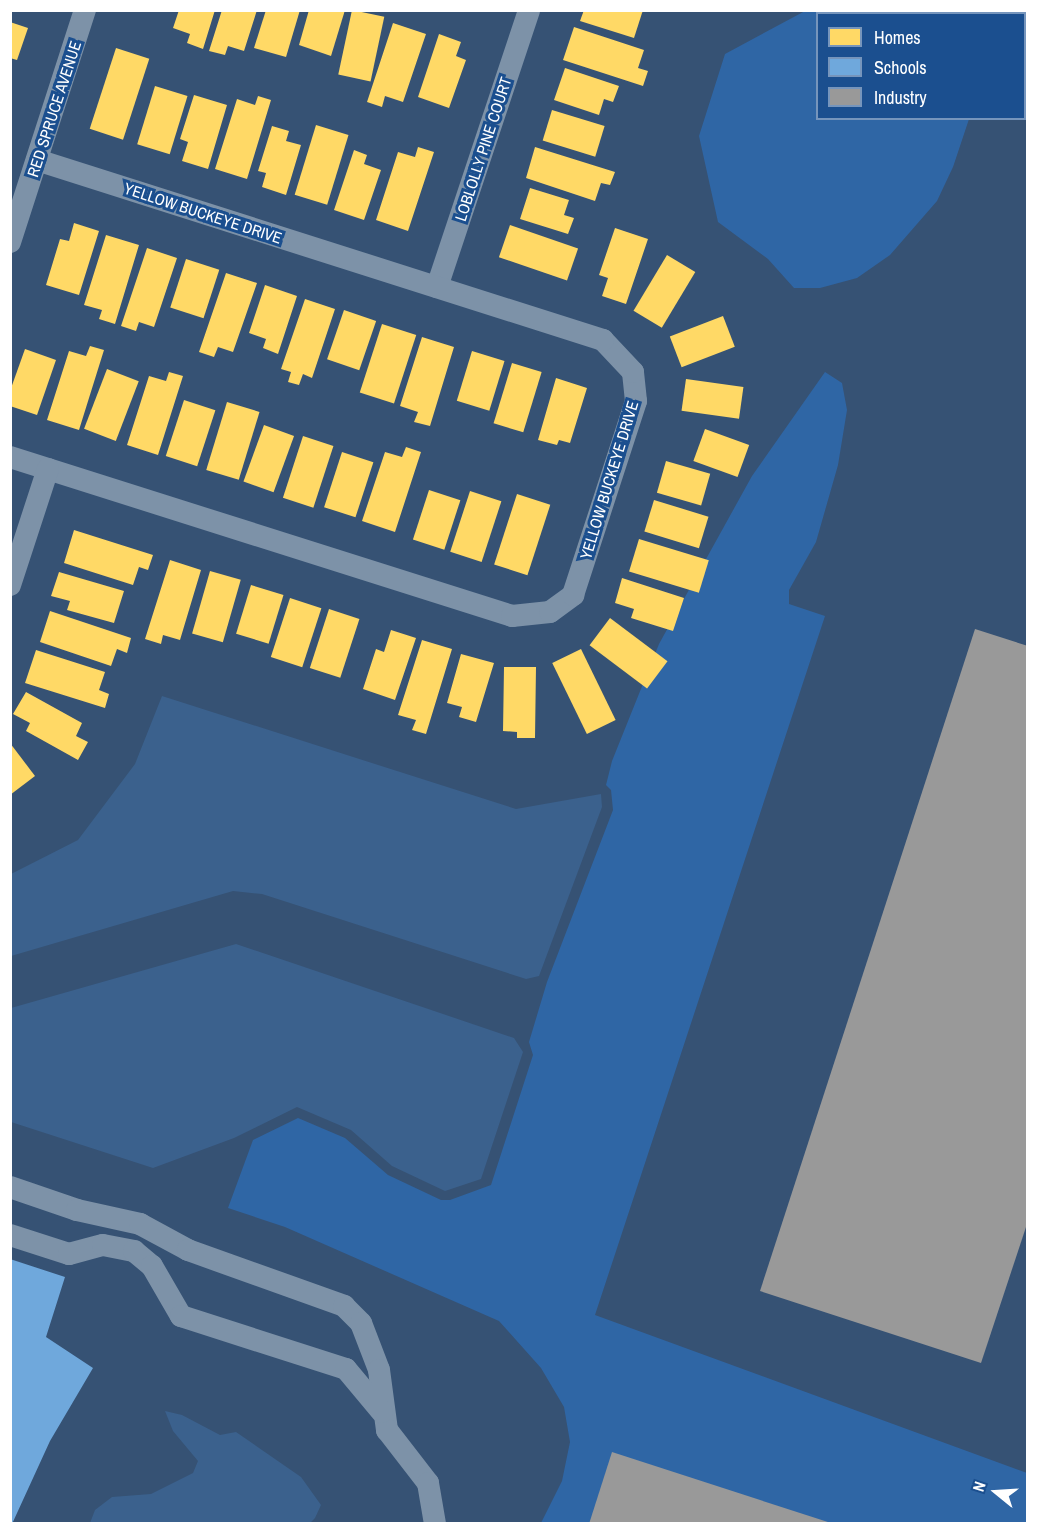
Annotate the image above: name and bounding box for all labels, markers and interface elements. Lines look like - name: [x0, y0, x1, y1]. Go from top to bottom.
- legend: [816, 12, 1026, 120]
- text: Homes: [874, 25, 921, 50]
- street label: RED SPRUCE AVENUE: [23, 38, 85, 180]
- text: Schools: [874, 55, 927, 80]
- street label: LOBLOLLY PINE COURT: [451, 74, 515, 224]
- text: Industry: [874, 85, 927, 110]
- street label: YELLOW BUCKEYE DRIVE: [122, 178, 284, 248]
- street label: YELLOW BUCKEYE DRIVE: [576, 398, 642, 562]
- north arrow: [966, 1462, 1026, 1522]
- text: N: [967, 1479, 991, 1494]

